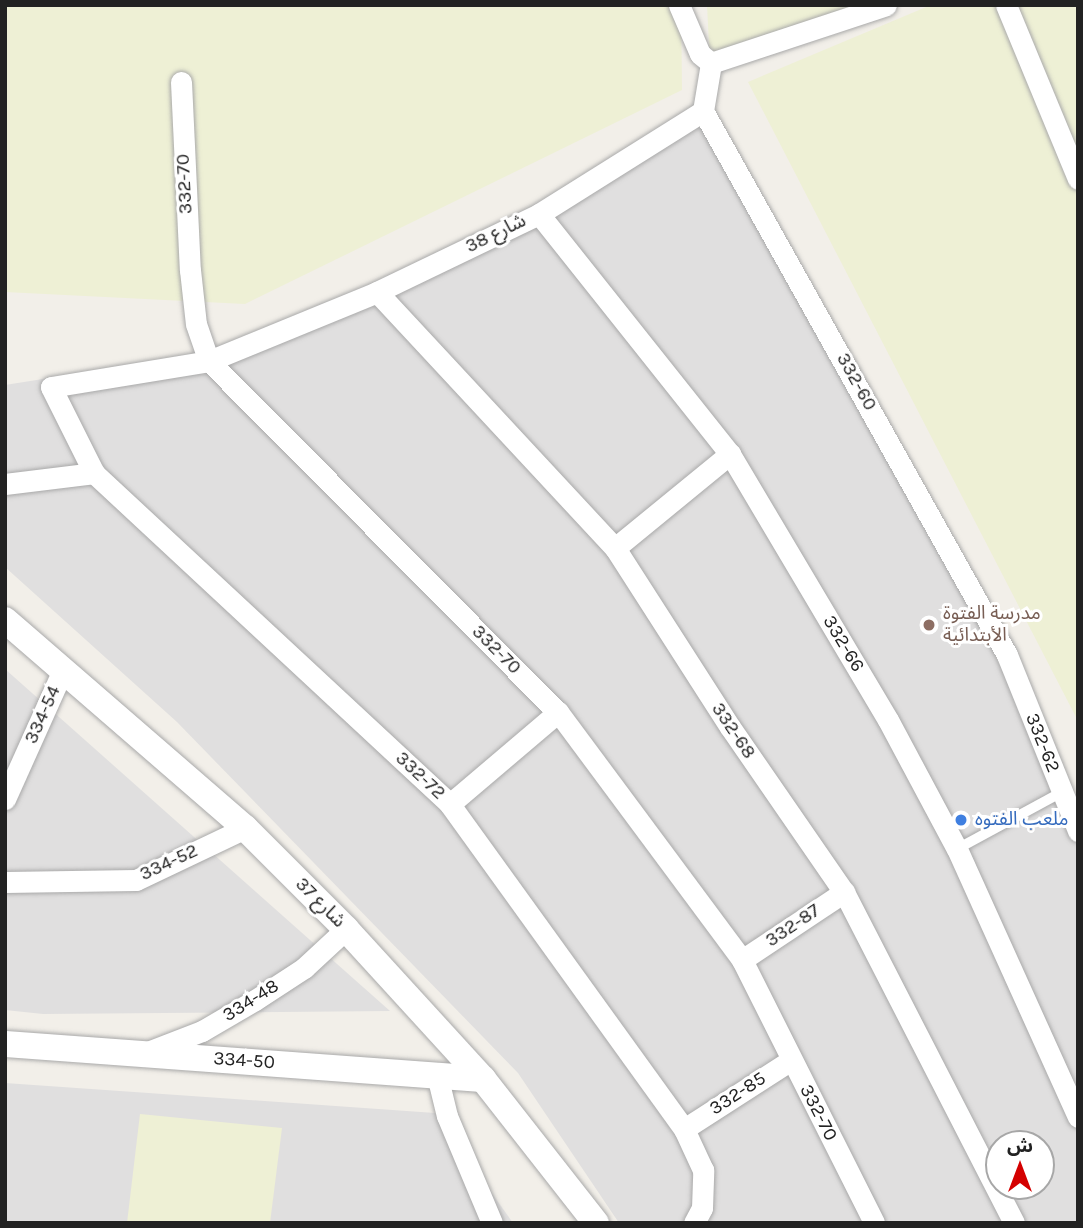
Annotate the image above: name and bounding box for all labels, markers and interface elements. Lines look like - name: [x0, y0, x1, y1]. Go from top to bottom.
- street label: 332-70: [172, 153, 198, 215]
- street label: شارع 38: [462, 210, 530, 258]
- street label: 332-60: [831, 349, 881, 415]
- place label: مدرسة الفتوة الأبتدائية: [943, 603, 1041, 647]
- street label: 332-66: [817, 612, 869, 676]
- marker: مدرسة الفتوة الأبتدائية: [921, 617, 937, 633]
- street label: 332-70: [467, 621, 525, 679]
- street label: 334-54: [20, 683, 66, 747]
- street label: 332-68: [706, 699, 760, 763]
- street label: 332-62: [1020, 710, 1064, 776]
- street label: 332-72: [390, 747, 450, 805]
- place label: ملعب الفتوه: [975, 809, 1068, 831]
- marker: ملعب الفتوه: [953, 812, 969, 828]
- street label: 334-52: [136, 840, 202, 886]
- street label: شارع 37: [290, 873, 350, 933]
- street label: 332-87: [761, 900, 825, 952]
- street label: 334-48: [219, 975, 283, 1027]
- street label: 334-50: [212, 1047, 276, 1075]
- street label: 332-85: [706, 1067, 770, 1121]
- street label: 332-70: [794, 1081, 842, 1145]
- north arrow: [985, 1130, 1055, 1200]
- text: ش: [1007, 1135, 1033, 1157]

